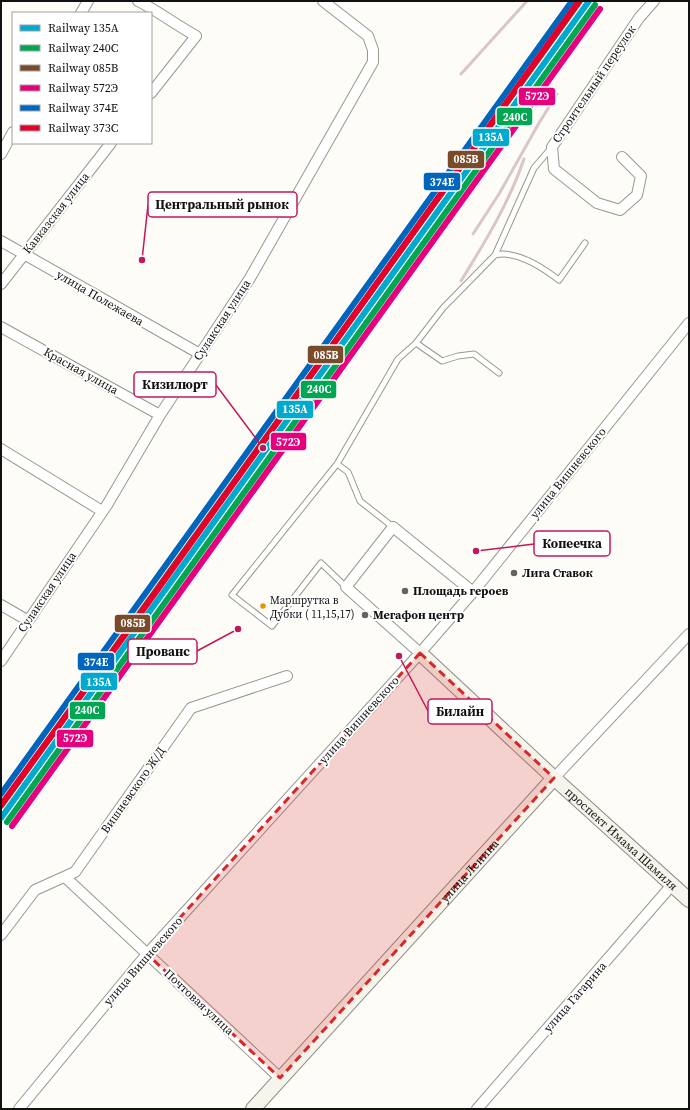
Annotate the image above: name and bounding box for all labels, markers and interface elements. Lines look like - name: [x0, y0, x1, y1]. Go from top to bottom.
- legend: [12, 12, 152, 144]
- text: Railway 135А: [48, 20, 119, 36]
- street label: Строительный переулок: [549, 22, 640, 146]
- text: Railway 240С: [48, 40, 119, 56]
- text: Railway 085В: [48, 60, 119, 76]
- text: Railway 572Э: [48, 80, 118, 96]
- line badge: 572Э: [518, 87, 556, 106]
- text: 572Э: [525, 89, 550, 104]
- text: Railway 374Е: [48, 100, 118, 116]
- line badge: 240С: [496, 107, 533, 126]
- text: 240С: [503, 110, 528, 125]
- text: Railway 373C: [48, 120, 119, 136]
- line badge: 135А: [472, 128, 510, 147]
- text: 135А: [478, 130, 504, 145]
- line badge: 085В: [447, 150, 485, 169]
- text: 085В: [453, 152, 479, 167]
- street label: Кавказская улица: [19, 168, 93, 257]
- line badge: 374Е: [423, 172, 461, 191]
- text: 374Е: [430, 175, 455, 190]
- callout: Центральный рынок: [148, 192, 297, 217]
- text: Центральный рынок: [155, 196, 289, 213]
- street label: улица Полежаева: [53, 266, 147, 330]
- street label: Сулакская улица: [190, 276, 255, 364]
- street label: Красная улица: [41, 344, 122, 399]
- line badge: 085В: [307, 345, 344, 364]
- text: 085В: [313, 348, 339, 363]
- callout: Кизилюрт: [134, 372, 216, 397]
- text: Кизилюрт: [142, 376, 208, 393]
- line badge: 240С: [300, 380, 337, 399]
- text: 240С: [307, 382, 332, 397]
- line badge: 135А: [276, 400, 314, 419]
- text: 135А: [282, 402, 308, 417]
- street label: улица Вишневского: [526, 424, 610, 522]
- line badge: 572Э: [270, 432, 307, 451]
- text: 572Э: [276, 435, 301, 450]
- callout: Копеечка: [534, 531, 610, 556]
- text: Копеечка: [542, 535, 602, 552]
- street label: Сулакская улица: [14, 548, 80, 635]
- place label: Лига Ставок: [522, 565, 593, 581]
- marker: Лига Ставок: [509, 568, 519, 578]
- place label: Площадь героев: [413, 583, 509, 599]
- marker: Площадь героев: [400, 586, 410, 596]
- place label: Маршрутка в Дубки ( 11,15,17): [270, 593, 355, 622]
- marker: Маршрутка в Дубки ( 11,15,17): [258, 601, 268, 611]
- place label: Мегафон центр: [373, 607, 464, 623]
- marker: Мегафон центр: [360, 610, 370, 620]
- line badge: 085В: [114, 614, 151, 633]
- text: 085В: [120, 616, 146, 631]
- callout: Прованс: [128, 639, 197, 664]
- text: Прованс: [136, 643, 190, 660]
- line badge: 374Е: [77, 652, 115, 671]
- text: 374Е: [84, 655, 109, 670]
- line badge: 135А: [80, 672, 118, 691]
- street label: улица Вишневского: [315, 672, 403, 767]
- text: 135А: [86, 675, 112, 690]
- callout: Билайн: [428, 699, 492, 724]
- line badge: 240С: [69, 701, 106, 720]
- text: 240С: [75, 703, 100, 718]
- text: Билайн: [436, 703, 485, 720]
- line badge: 572Э: [56, 729, 94, 748]
- text: 572Э: [63, 731, 88, 746]
- street label: Вишневского Ж/Д: [97, 744, 169, 836]
- street label: проспект Имама Шамиля: [562, 784, 681, 894]
- street label: улица Ленина: [437, 835, 503, 906]
- street label: улица Вишневского: [100, 913, 186, 1009]
- street label: улица Гагарина: [540, 958, 611, 1036]
- street label: Почтовая улица: [161, 965, 238, 1039]

